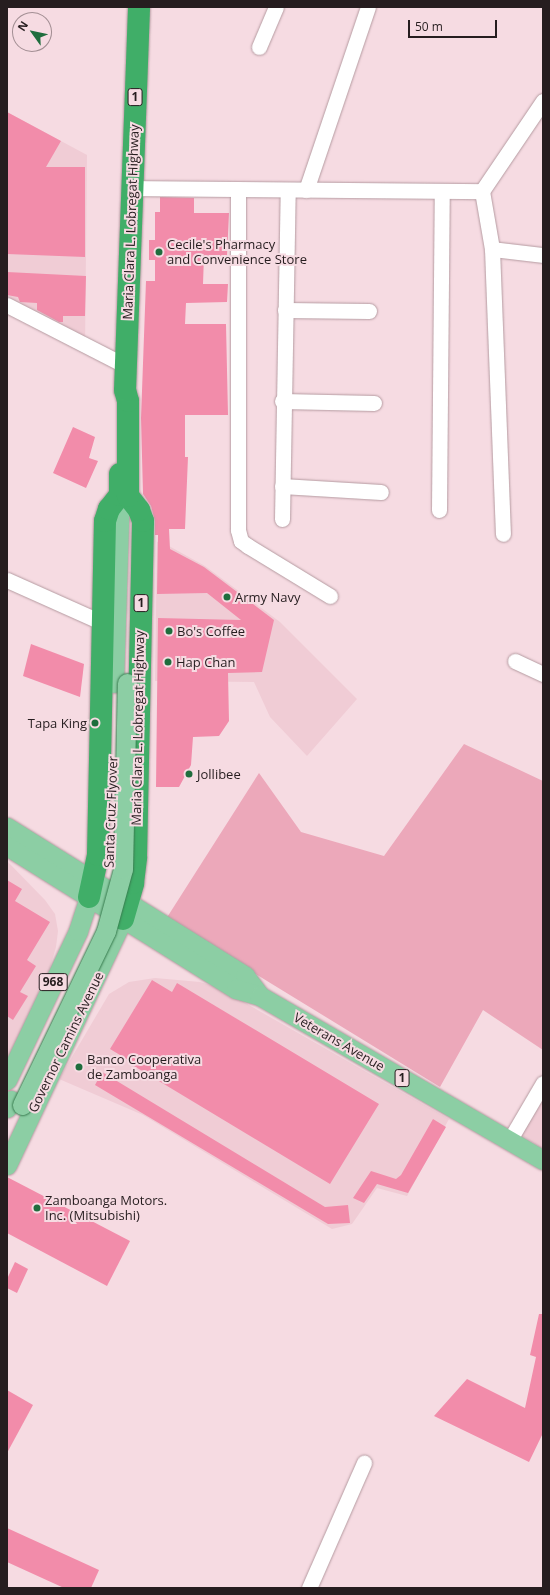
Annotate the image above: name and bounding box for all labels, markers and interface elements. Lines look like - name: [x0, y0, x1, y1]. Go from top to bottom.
- north arrow: [12, 12, 52, 52]
- scale bar: [410, 12, 499, 38]
- text: N: [14, 18, 31, 34]
- text: 50 m: [415, 18, 443, 35]
- road number: 1: [127, 87, 143, 107]
- street label: Maria Clara L. Lobregat Highway: [120, 124, 142, 320]
- place label: Cecile's Pharmacy and Convenience Store: [167, 237, 307, 268]
- marker: Cecile's Pharmacy and Convenience Store: [154, 247, 164, 257]
- place label: Army Navy: [235, 589, 300, 605]
- marker: Army Navy: [222, 592, 232, 602]
- road number: 1: [133, 593, 149, 613]
- place label: Bo's Coffee: [177, 623, 245, 639]
- marker: Bo's Coffee: [164, 626, 174, 636]
- street label: Maria Clara L. Lobregat Highway: [128, 630, 148, 826]
- place label: Hap Chan: [176, 654, 235, 670]
- marker: Hap Chan: [163, 657, 173, 667]
- place label: Tapa King: [28, 715, 87, 731]
- marker: Tapa King: [90, 718, 100, 728]
- street label: Santa Cruz Flyover: [101, 756, 121, 868]
- place label: Jollibee: [197, 766, 241, 782]
- marker: Jollibee: [184, 769, 194, 779]
- street label: Governor Camins Avenue: [25, 969, 107, 1115]
- road number: 968: [38, 972, 68, 992]
- street label: Veterans Avenue: [291, 1010, 387, 1074]
- place label: Banco Cooperativa de Zamboanga: [87, 1052, 201, 1083]
- marker: Banco Cooperativa de Zamboanga: [74, 1062, 84, 1072]
- road number: 1: [394, 1068, 410, 1088]
- place label: Zamboanga Motors. Inc. (Mitsubishi): [45, 1193, 167, 1224]
- marker: Zamboanga Motors. Inc. (Mitsubishi): [32, 1203, 42, 1213]

